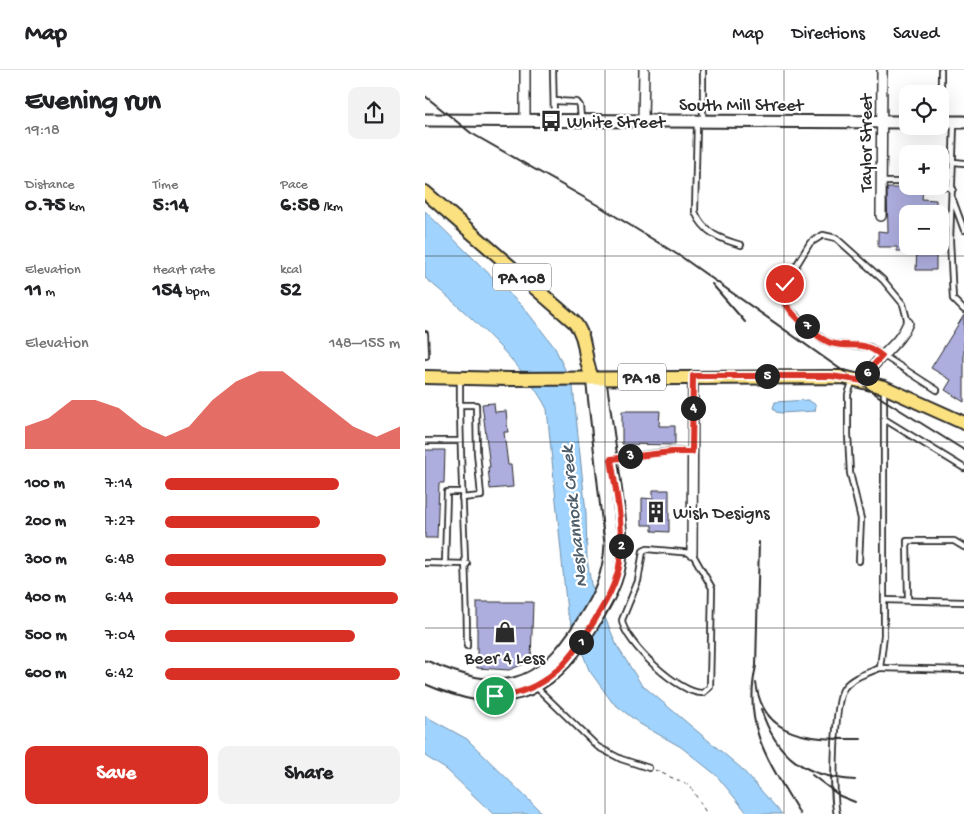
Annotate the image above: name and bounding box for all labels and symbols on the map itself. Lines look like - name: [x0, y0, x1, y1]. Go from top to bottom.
- street label: Taylor Street: [857, 92, 878, 193]
- street label: South Mill Street: [679, 96, 805, 117]
- bus stop icon: White Street: [538, 108, 564, 134]
- place label: White Street: [567, 113, 666, 134]
- road number: PA 108: [493, 263, 551, 290]
- pin: [764, 263, 806, 305]
- pin: 7: [795, 314, 819, 338]
- pin: 6: [855, 360, 879, 386]
- road number: PA 18: [618, 364, 666, 390]
- pin: 5: [755, 364, 779, 388]
- pin: 4: [681, 396, 705, 420]
- water label: Neshannock Creek: [556, 443, 594, 589]
- pin: 3: [617, 444, 643, 468]
- building icon: Wish Designs: [643, 499, 669, 525]
- place label: Wish Designs: [673, 504, 771, 525]
- pin: 2: [609, 534, 633, 558]
- shop icon: Beer 4 Less: [492, 619, 518, 645]
- pin: 1: [569, 630, 593, 654]
- place label: Beer 4 Less: [464, 649, 547, 670]
- pin: [474, 675, 516, 717]

